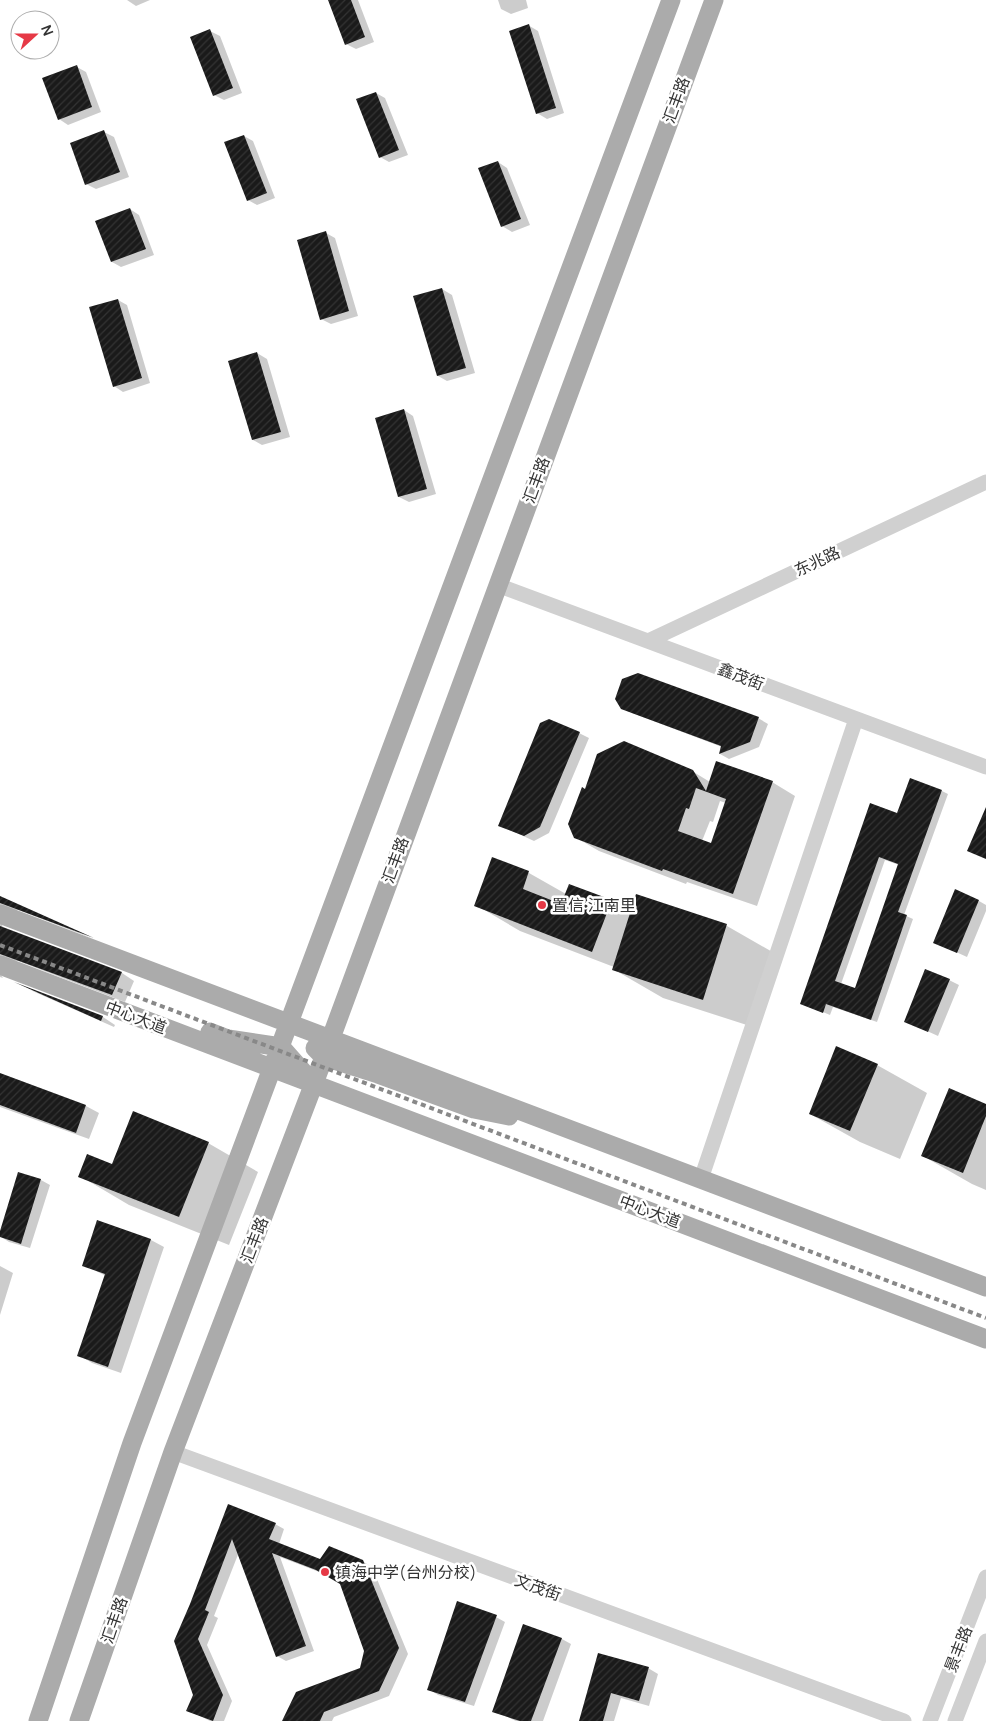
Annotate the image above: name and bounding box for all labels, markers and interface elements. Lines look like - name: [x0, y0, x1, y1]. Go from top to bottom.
- north arrow: [10, 10, 60, 60]
- text: N: [37, 22, 58, 38]
- street label: 汇丰路: [657, 74, 695, 126]
- street label: 汇丰路: [517, 454, 555, 506]
- street label: 东兆路: [791, 541, 843, 581]
- street label: 鑫茂街: [715, 657, 767, 695]
- street label: 汇丰路: [376, 834, 414, 886]
- place label: 置信·江南里: [552, 894, 636, 916]
- marker: 置信·江南里: [536, 899, 548, 911]
- street label: 中心大道: [102, 995, 170, 1039]
- street label: 中心大道: [616, 1189, 684, 1233]
- street label: 汇丰路: [235, 1214, 273, 1266]
- place label: 镇海中学(台州分校): [335, 1561, 477, 1583]
- marker: 镇海中学(台州分校): [319, 1566, 331, 1578]
- street label: 文茂街: [512, 1568, 564, 1606]
- street label: 汇丰路: [96, 1594, 132, 1646]
- street label: 景丰路: [939, 1623, 977, 1675]

